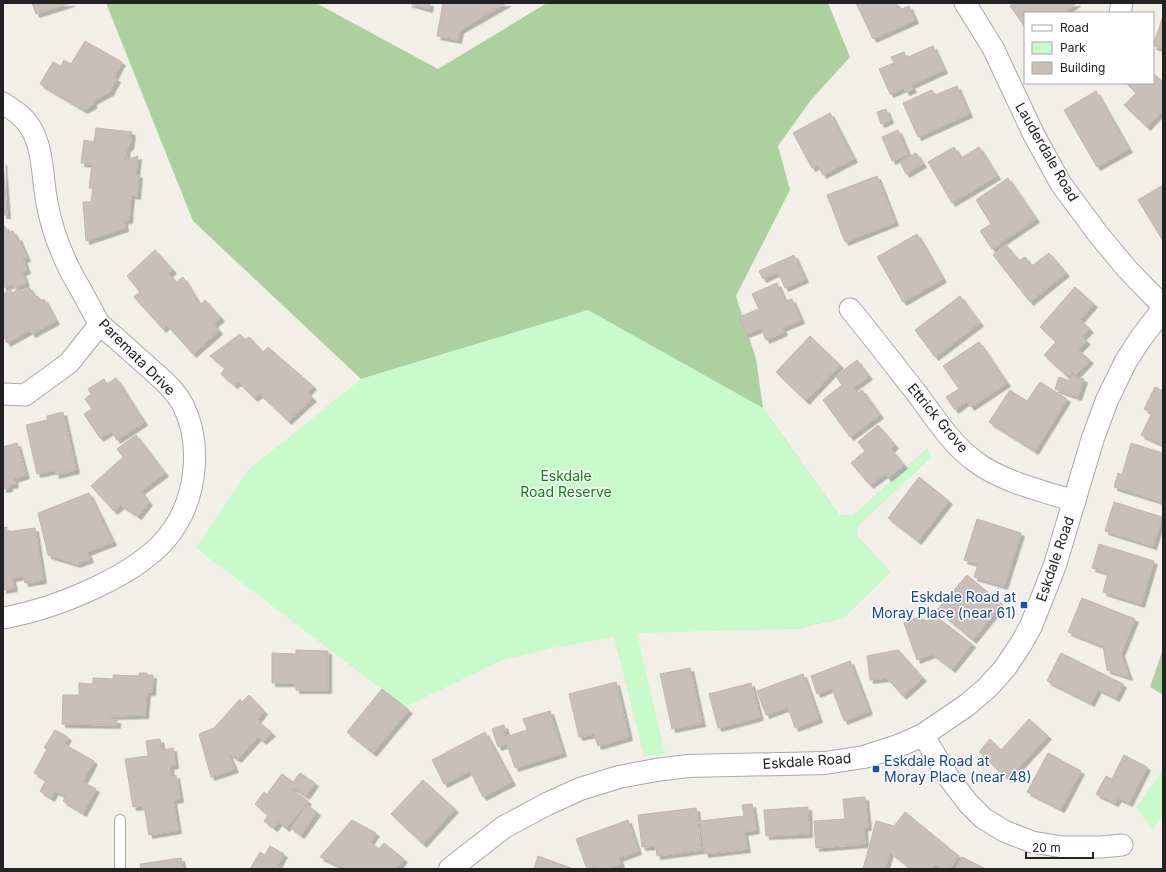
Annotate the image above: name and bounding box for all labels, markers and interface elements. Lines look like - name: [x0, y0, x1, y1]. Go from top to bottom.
- legend: [1024, 12, 1154, 84]
- text: Road: [1060, 20, 1089, 35]
- text: Park: [1060, 40, 1086, 55]
- text: Building: [1060, 60, 1105, 75]
- street label: Lauderdale Road: [1012, 99, 1083, 204]
- street label: Paremata Drive: [96, 315, 179, 398]
- street label: Ettrick Grove: [905, 380, 972, 456]
- park label: Eskdale Road Reserve: [520, 467, 612, 500]
- street label: Eskdale Road: [1032, 514, 1077, 604]
- place label: Eskdale Road at Moray Place (near 61): [872, 588, 1016, 621]
- marker: Eskdale Road at Moray Place (near 61): [1019, 600, 1029, 610]
- street label: Eskdale Road: [762, 749, 852, 772]
- place label: Eskdale Road at Moray Place (near 48): [884, 752, 1032, 785]
- marker: Eskdale Road at Moray Place (near 48): [871, 764, 881, 774]
- scale bar: [1026, 834, 1093, 860]
- text: 20 m: [1032, 840, 1061, 855]

